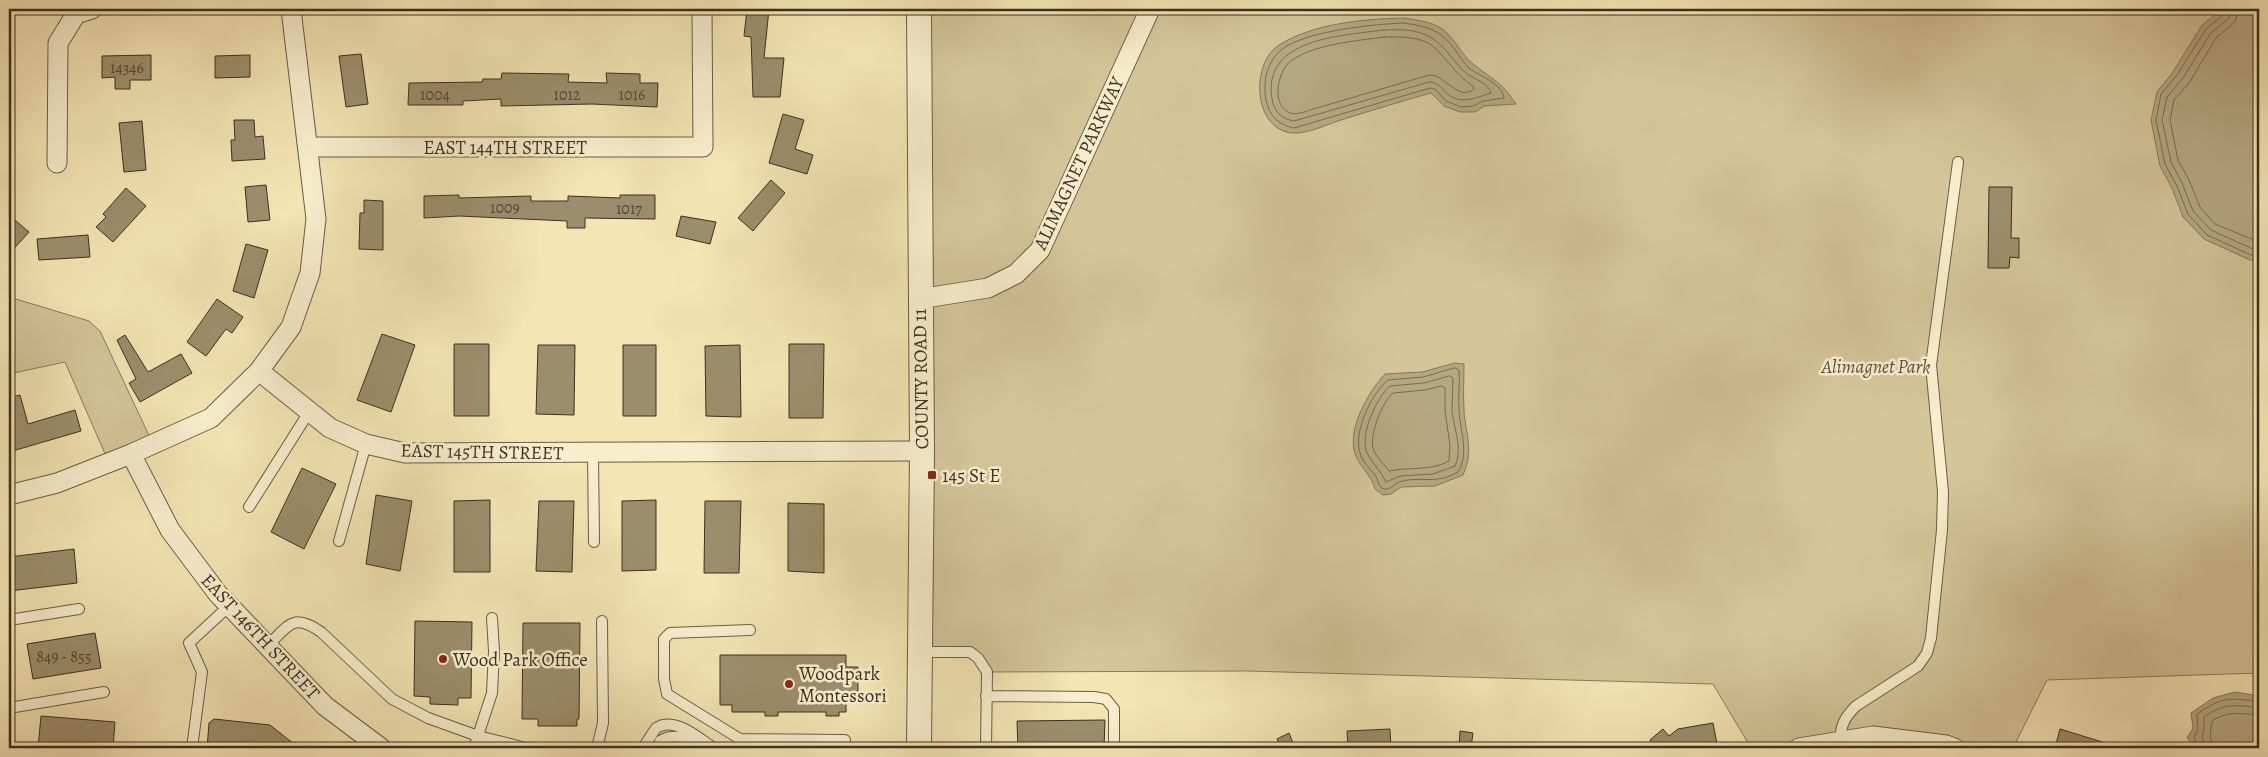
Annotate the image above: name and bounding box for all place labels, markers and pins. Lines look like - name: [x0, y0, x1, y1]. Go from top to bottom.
- place label: 145 St E: [942, 463, 1000, 489]
- marker: 145 St E: [926, 469, 938, 481]
- place label: Wood Park Office: [452, 647, 588, 673]
- marker: Wood Park Office: [437, 653, 449, 665]
- place label: Woodpark Montessori: [798, 661, 887, 709]
- marker: Woodpark Montessori: [783, 678, 795, 690]

